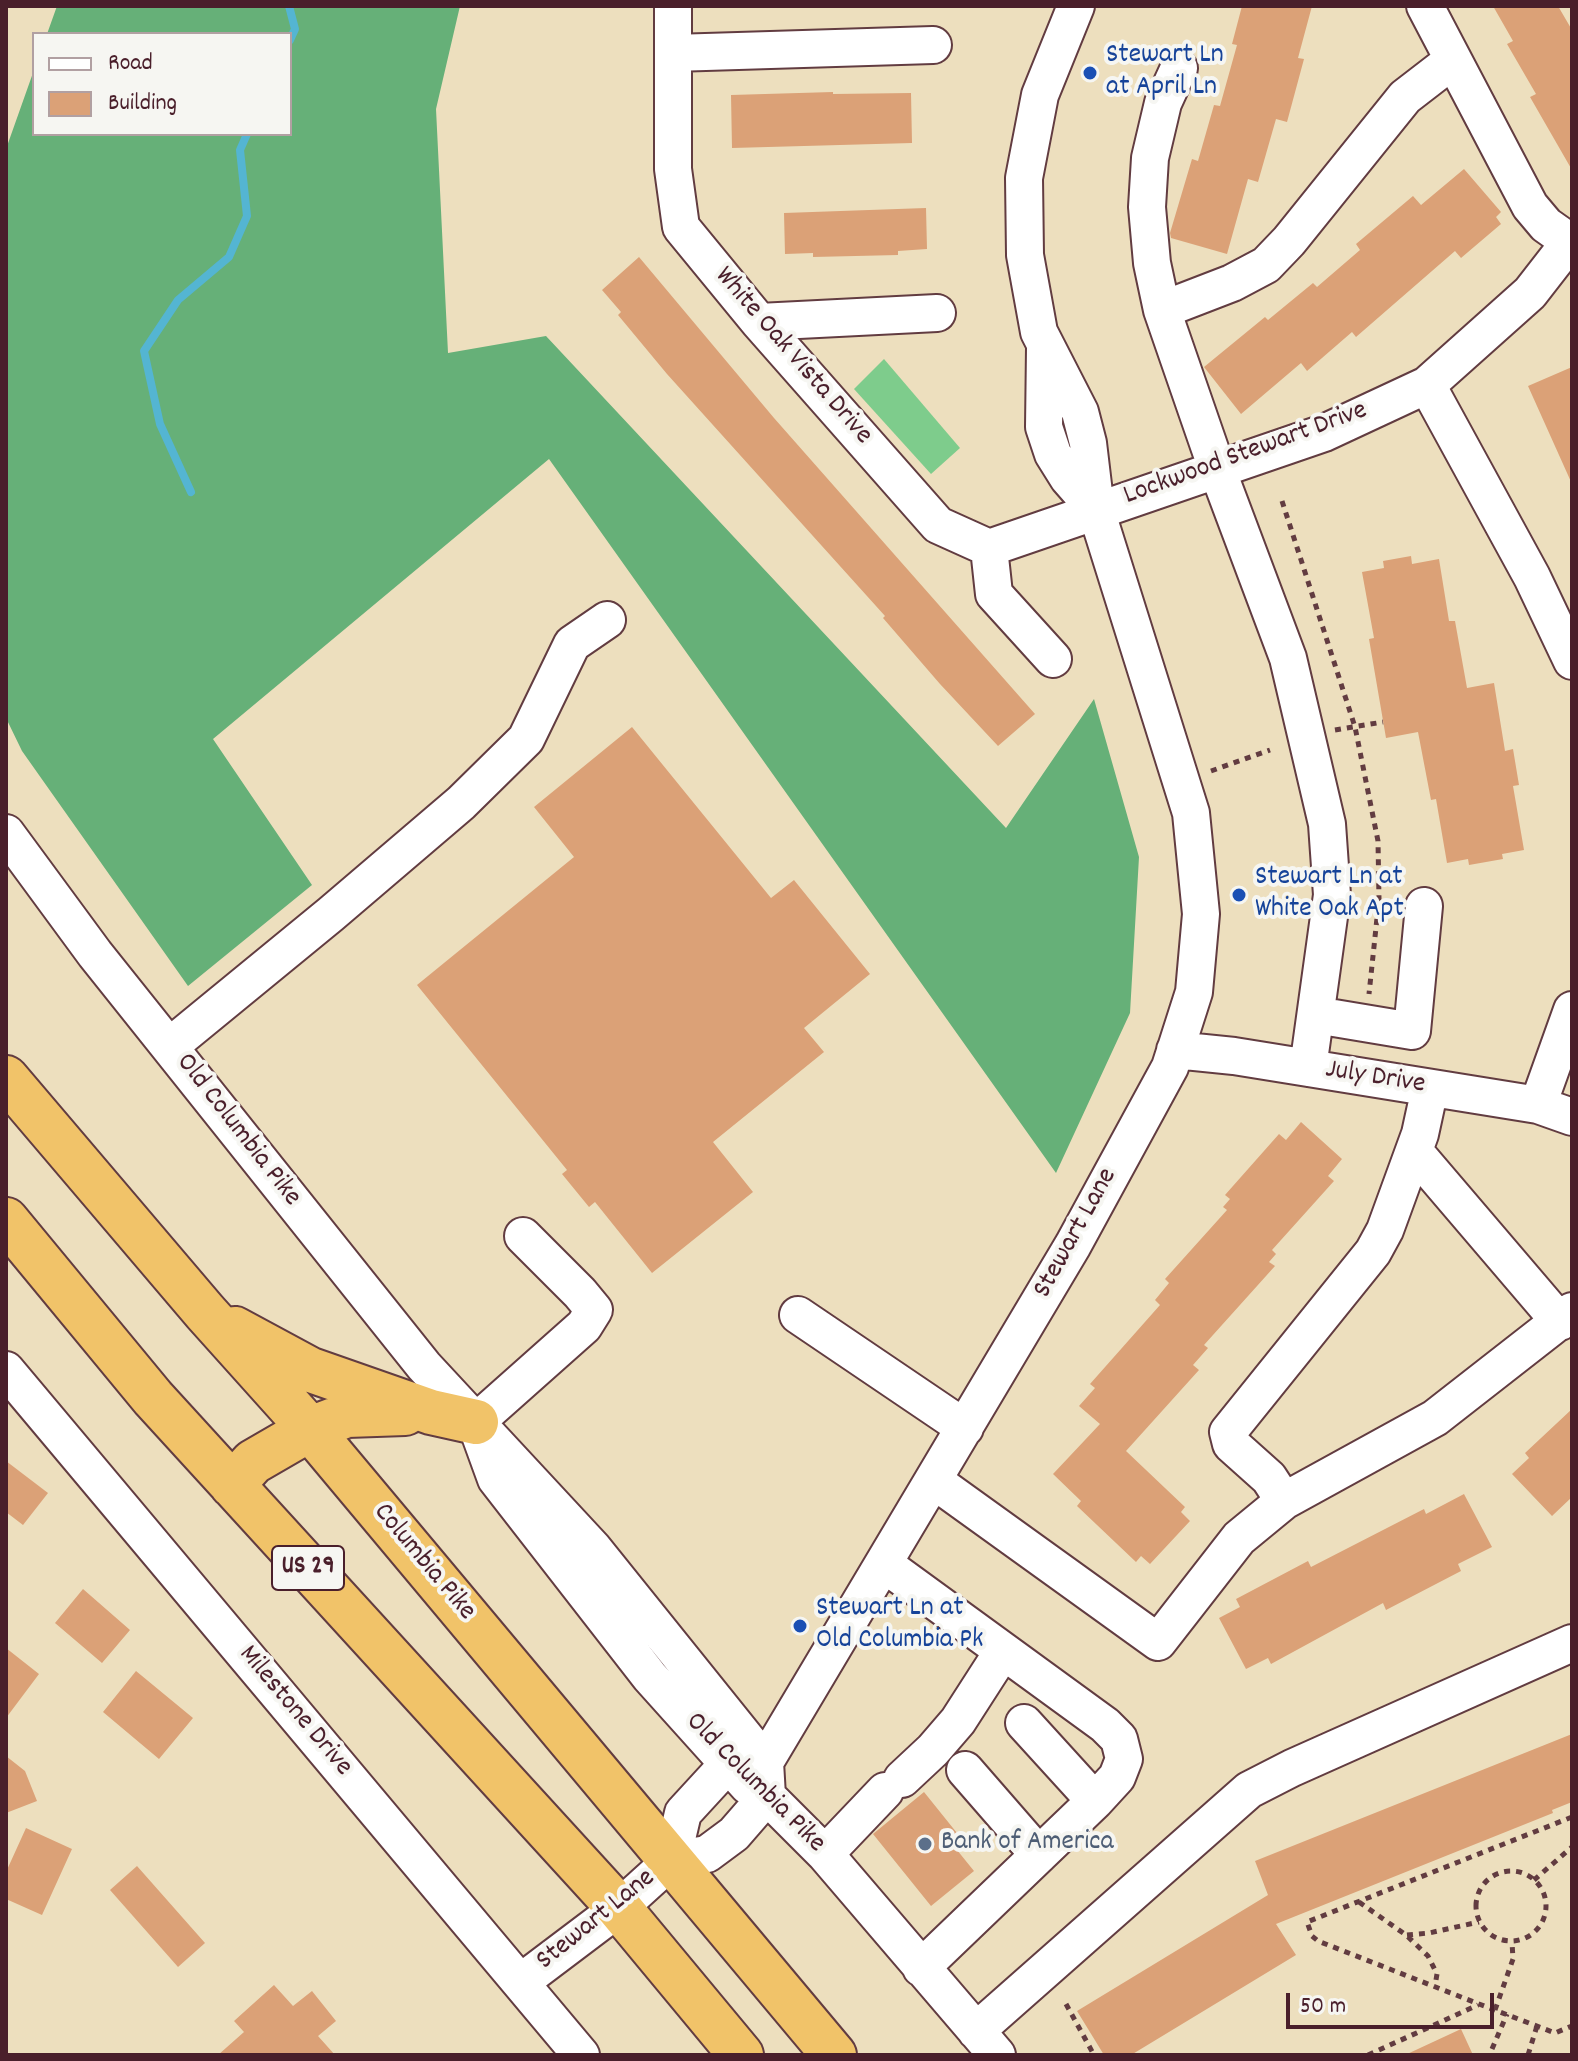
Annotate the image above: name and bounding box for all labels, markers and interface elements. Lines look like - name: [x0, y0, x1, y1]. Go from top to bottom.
- legend: [32, 32, 292, 136]
- place label: Stewart Ln at April Ln: [1106, 40, 1224, 106]
- text: Road: [108, 47, 153, 81]
- marker: Stewart Ln at April Ln: [1081, 64, 1099, 82]
- text: Building: [108, 87, 177, 121]
- street label: White Oak Vista Drive: [706, 261, 878, 453]
- street label: Lockwood Stewart Drive: [1120, 395, 1372, 515]
- place label: Stewart Ln at White Oak Apt: [1255, 862, 1404, 928]
- marker: Stewart Ln at White Oak Apt: [1230, 886, 1248, 904]
- street label: Old Columbia Pike: [167, 1048, 307, 1214]
- street label: July Drive: [1323, 1055, 1427, 1103]
- street label: Stewart Lane: [1028, 1163, 1126, 1305]
- street label: Columbia Pike: [364, 1498, 482, 1628]
- road number: US 29: [272, 1546, 344, 1590]
- place label: Stewart Ln at Old Columbia Pk: [816, 1593, 984, 1659]
- marker: Stewart Ln at Old Columbia Pk: [791, 1617, 809, 1635]
- street label: Milestone Drive: [229, 1640, 359, 1784]
- street label: Old Columbia Pike: [677, 1707, 831, 1861]
- place label: Bank of America: [941, 1827, 1114, 1861]
- marker: Bank of America: [916, 1835, 934, 1853]
- street label: Stewart Lane: [531, 1863, 663, 1979]
- scale bar: [1290, 1977, 1498, 2027]
- text: 50 m: [1300, 1990, 1346, 2024]

